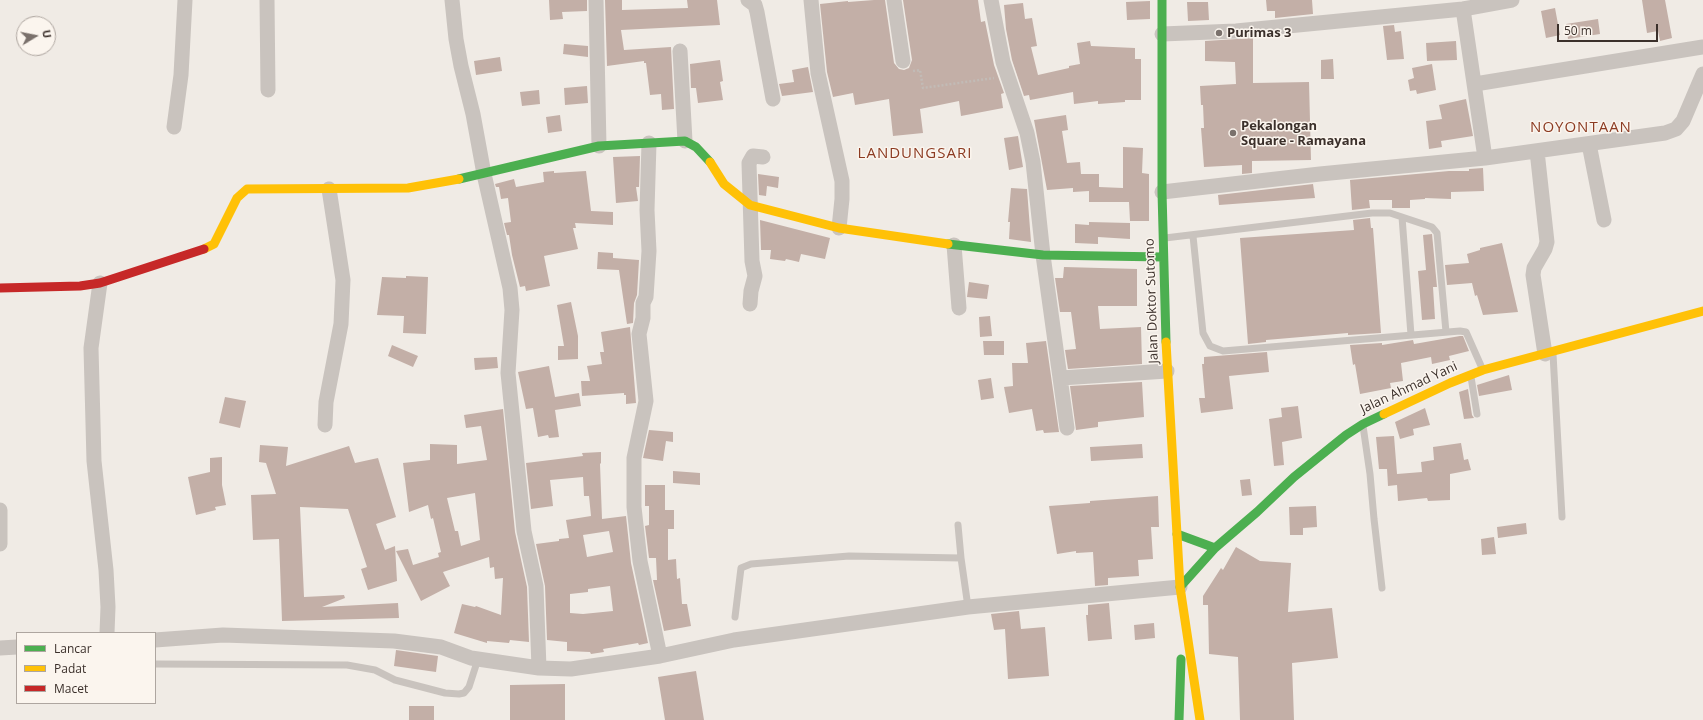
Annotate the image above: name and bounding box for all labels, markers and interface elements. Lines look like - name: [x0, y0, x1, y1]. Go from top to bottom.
- north arrow: [16, 16, 56, 56]
- scale bar: [1559, 16, 1660, 42]
- text: 50 m: [1564, 22, 1592, 39]
- place label: Purimas 3: [1227, 25, 1291, 41]
- marker: Purimas 3: [1214, 28, 1224, 38]
- text: U: [39, 29, 55, 39]
- place label: Pekalongan Square - Ramayana: [1241, 118, 1366, 149]
- district label: NOYONTAAN: [1530, 119, 1632, 137]
- marker: Pekalongan Square - Ramayana: [1228, 128, 1238, 138]
- district label: LANDUNGSARI: [858, 145, 972, 163]
- street label: Jalan Doktor Sutomo: [1142, 238, 1162, 364]
- street label: Jalan Ahmad Yani: [1358, 359, 1460, 417]
- legend: [16, 632, 156, 704]
- text: Lancar: [54, 640, 92, 657]
- text: Padat: [54, 660, 86, 677]
- text: Macet: [54, 680, 88, 697]

